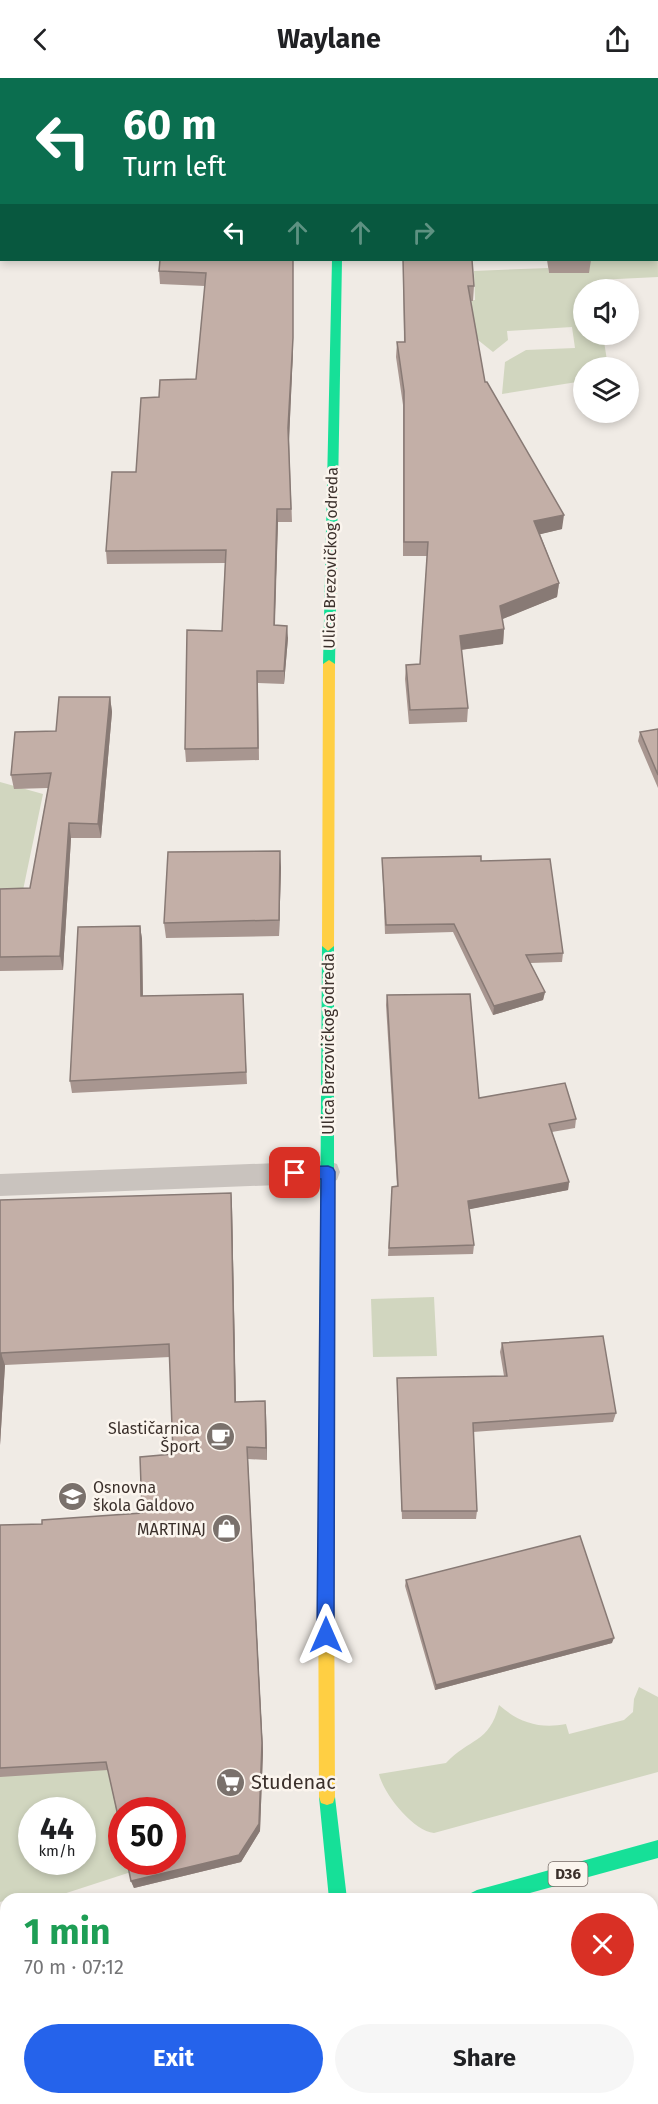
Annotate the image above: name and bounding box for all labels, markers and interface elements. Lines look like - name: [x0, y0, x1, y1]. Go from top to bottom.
- icon: back: [24, 23, 57, 56]
- text: Waylane: [277, 23, 381, 55]
- icon: share: [601, 23, 634, 56]
- text: 60 m: [123, 100, 217, 150]
- icon: left: [24, 102, 102, 180]
- text: Turn left: [123, 151, 226, 183]
- icon: left: [218, 216, 251, 249]
- icon: ahead: [281, 216, 314, 249]
- icon: ahead: [344, 216, 377, 249]
- icon: right: [407, 216, 440, 249]
- map controls: [573, 279, 639, 423]
- button: sound: [573, 279, 639, 345]
- button: layers: [573, 357, 639, 423]
- street label: Ulica Brezovičkog odreda: [319, 467, 342, 649]
- street label: Ulica Brezovičkog odreda: [319, 953, 338, 1135]
- pin: [269, 1147, 320, 1198]
- icon: arrive: [278, 1156, 311, 1189]
- place label: Slastičarnica Šport: [108, 1419, 200, 1456]
- cafe icon: Slastičarnica Šport: [205, 1421, 237, 1453]
- place label: Osnovna škola Galdovo: [93, 1478, 195, 1515]
- school or university icon: Osnovna škola Galdovo: [56, 1480, 88, 1512]
- shop icon: MARTINAJ: [211, 1513, 243, 1545]
- place label: MARTINAJ: [137, 1520, 206, 1539]
- position arrow: [294, 1603, 358, 1667]
- supermarket icon: Studenac: [214, 1766, 246, 1798]
- place label: Studenac: [251, 1770, 336, 1794]
- speed limit sign: 50: [108, 1797, 186, 1875]
- text: 44: [40, 1811, 74, 1847]
- text: km/h: [38, 1842, 76, 1860]
- road number: D36: [548, 1862, 588, 1886]
- text: 1 min: [24, 1910, 111, 1954]
- button: close: [571, 1913, 634, 1976]
- text: 70 m · 07:12: [24, 1955, 124, 1979]
- button: Exit: [24, 2024, 323, 2093]
- button: Share: [335, 2024, 634, 2093]

